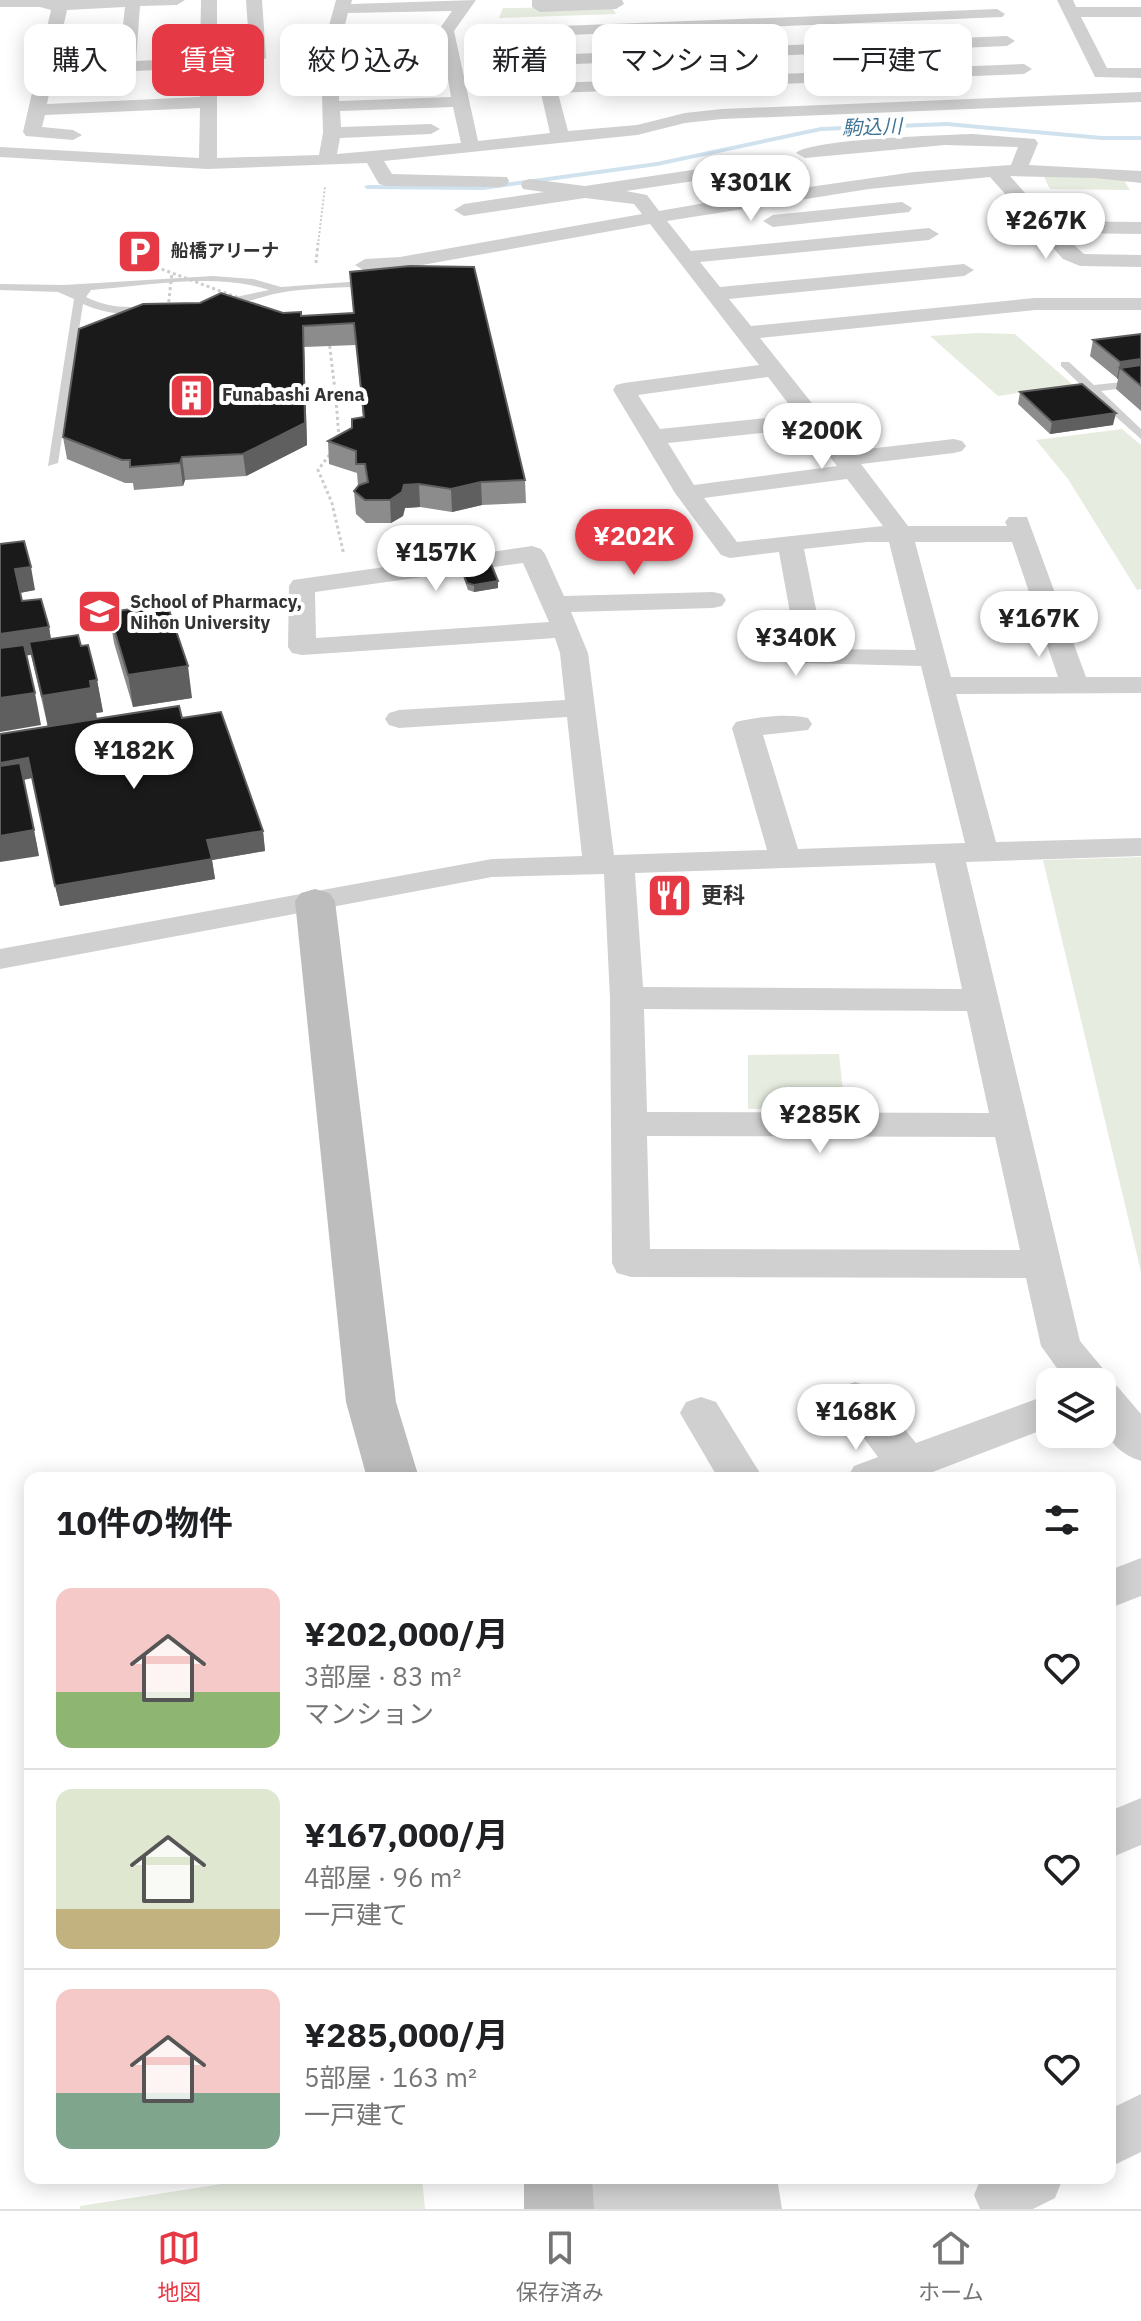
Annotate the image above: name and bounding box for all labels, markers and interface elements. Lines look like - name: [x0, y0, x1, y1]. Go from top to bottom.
- chip: 購入: [24, 24, 136, 96]
- chip: 賃貸: [152, 24, 264, 96]
- chip: 絞り込み: [280, 24, 448, 96]
- chip: 新着: [464, 24, 576, 96]
- chip: マンション: [592, 24, 788, 96]
- chip: 一戸建て: [804, 24, 972, 96]
- water label: 駒込川: [842, 112, 904, 141]
- pin: ¥301K: [695, 155, 807, 223]
- text: ¥301K: [710, 164, 792, 198]
- pin: ¥267K: [990, 193, 1102, 261]
- text: ¥267K: [1005, 202, 1087, 236]
- parking icon: 船橋アリーナ: [116, 227, 164, 275]
- place label: 船橋アリーナ: [171, 239, 279, 262]
- building icon: Funabashi Arena: [167, 371, 215, 419]
- place label: Funabashi Arena: [222, 383, 365, 406]
- pin: ¥200K: [766, 403, 878, 471]
- text: ¥200K: [781, 412, 863, 446]
- pin: ¥202K: [578, 509, 690, 577]
- text: ¥202K: [593, 518, 675, 552]
- pin: ¥157K: [380, 525, 492, 593]
- text: ¥157K: [395, 534, 477, 568]
- school or university icon: School of Pharmacy, Nihon University: [75, 588, 123, 636]
- place label: School of Pharmacy, Nihon University: [130, 590, 302, 634]
- pin: ¥167K: [983, 591, 1095, 659]
- text: ¥167K: [998, 600, 1080, 634]
- pin: ¥340K: [740, 610, 852, 678]
- text: ¥340K: [755, 619, 837, 653]
- pin: ¥182K: [78, 723, 190, 791]
- text: ¥182K: [93, 732, 175, 766]
- restaurant icon: 更科: [646, 871, 694, 919]
- place label: 更科: [701, 880, 745, 909]
- pin: ¥285K: [764, 1087, 876, 1155]
- text: ¥285K: [779, 1096, 861, 1130]
- map controls: [1036, 1368, 1116, 1448]
- button: layers: [1036, 1368, 1116, 1448]
- pin: ¥168K: [800, 1384, 912, 1452]
- text: ¥168K: [815, 1393, 897, 1427]
- icon: filters: [1040, 1498, 1084, 1542]
- text: 10件の物件: [56, 1500, 233, 1544]
- text: ¥202,000/月: [304, 1611, 509, 1655]
- icon: home: [120, 1620, 216, 1716]
- icon: heart: [1040, 1646, 1084, 1690]
- text: 3部屋 · 83 m²: [304, 1659, 461, 1693]
- text: マンション: [304, 1696, 434, 1730]
- text: ¥167,000/月: [304, 1812, 509, 1856]
- icon: home: [120, 1821, 216, 1917]
- icon: heart: [1040, 1847, 1084, 1891]
- text: 4部屋 · 96 m²: [304, 1860, 461, 1894]
- text: 一戸建て: [304, 1897, 408, 1931]
- text: ¥285,000/月: [304, 2012, 509, 2056]
- icon: home: [120, 2021, 216, 2117]
- icon: heart: [1040, 2047, 1084, 2091]
- text: 5部屋 · 163 m²: [304, 2060, 477, 2094]
- text: 一戸建て: [304, 2097, 408, 2131]
- tab: 地図: [157, 2226, 201, 2306]
- tab: 保存済み: [516, 2226, 604, 2306]
- tab: ホーム: [918, 2226, 984, 2306]

